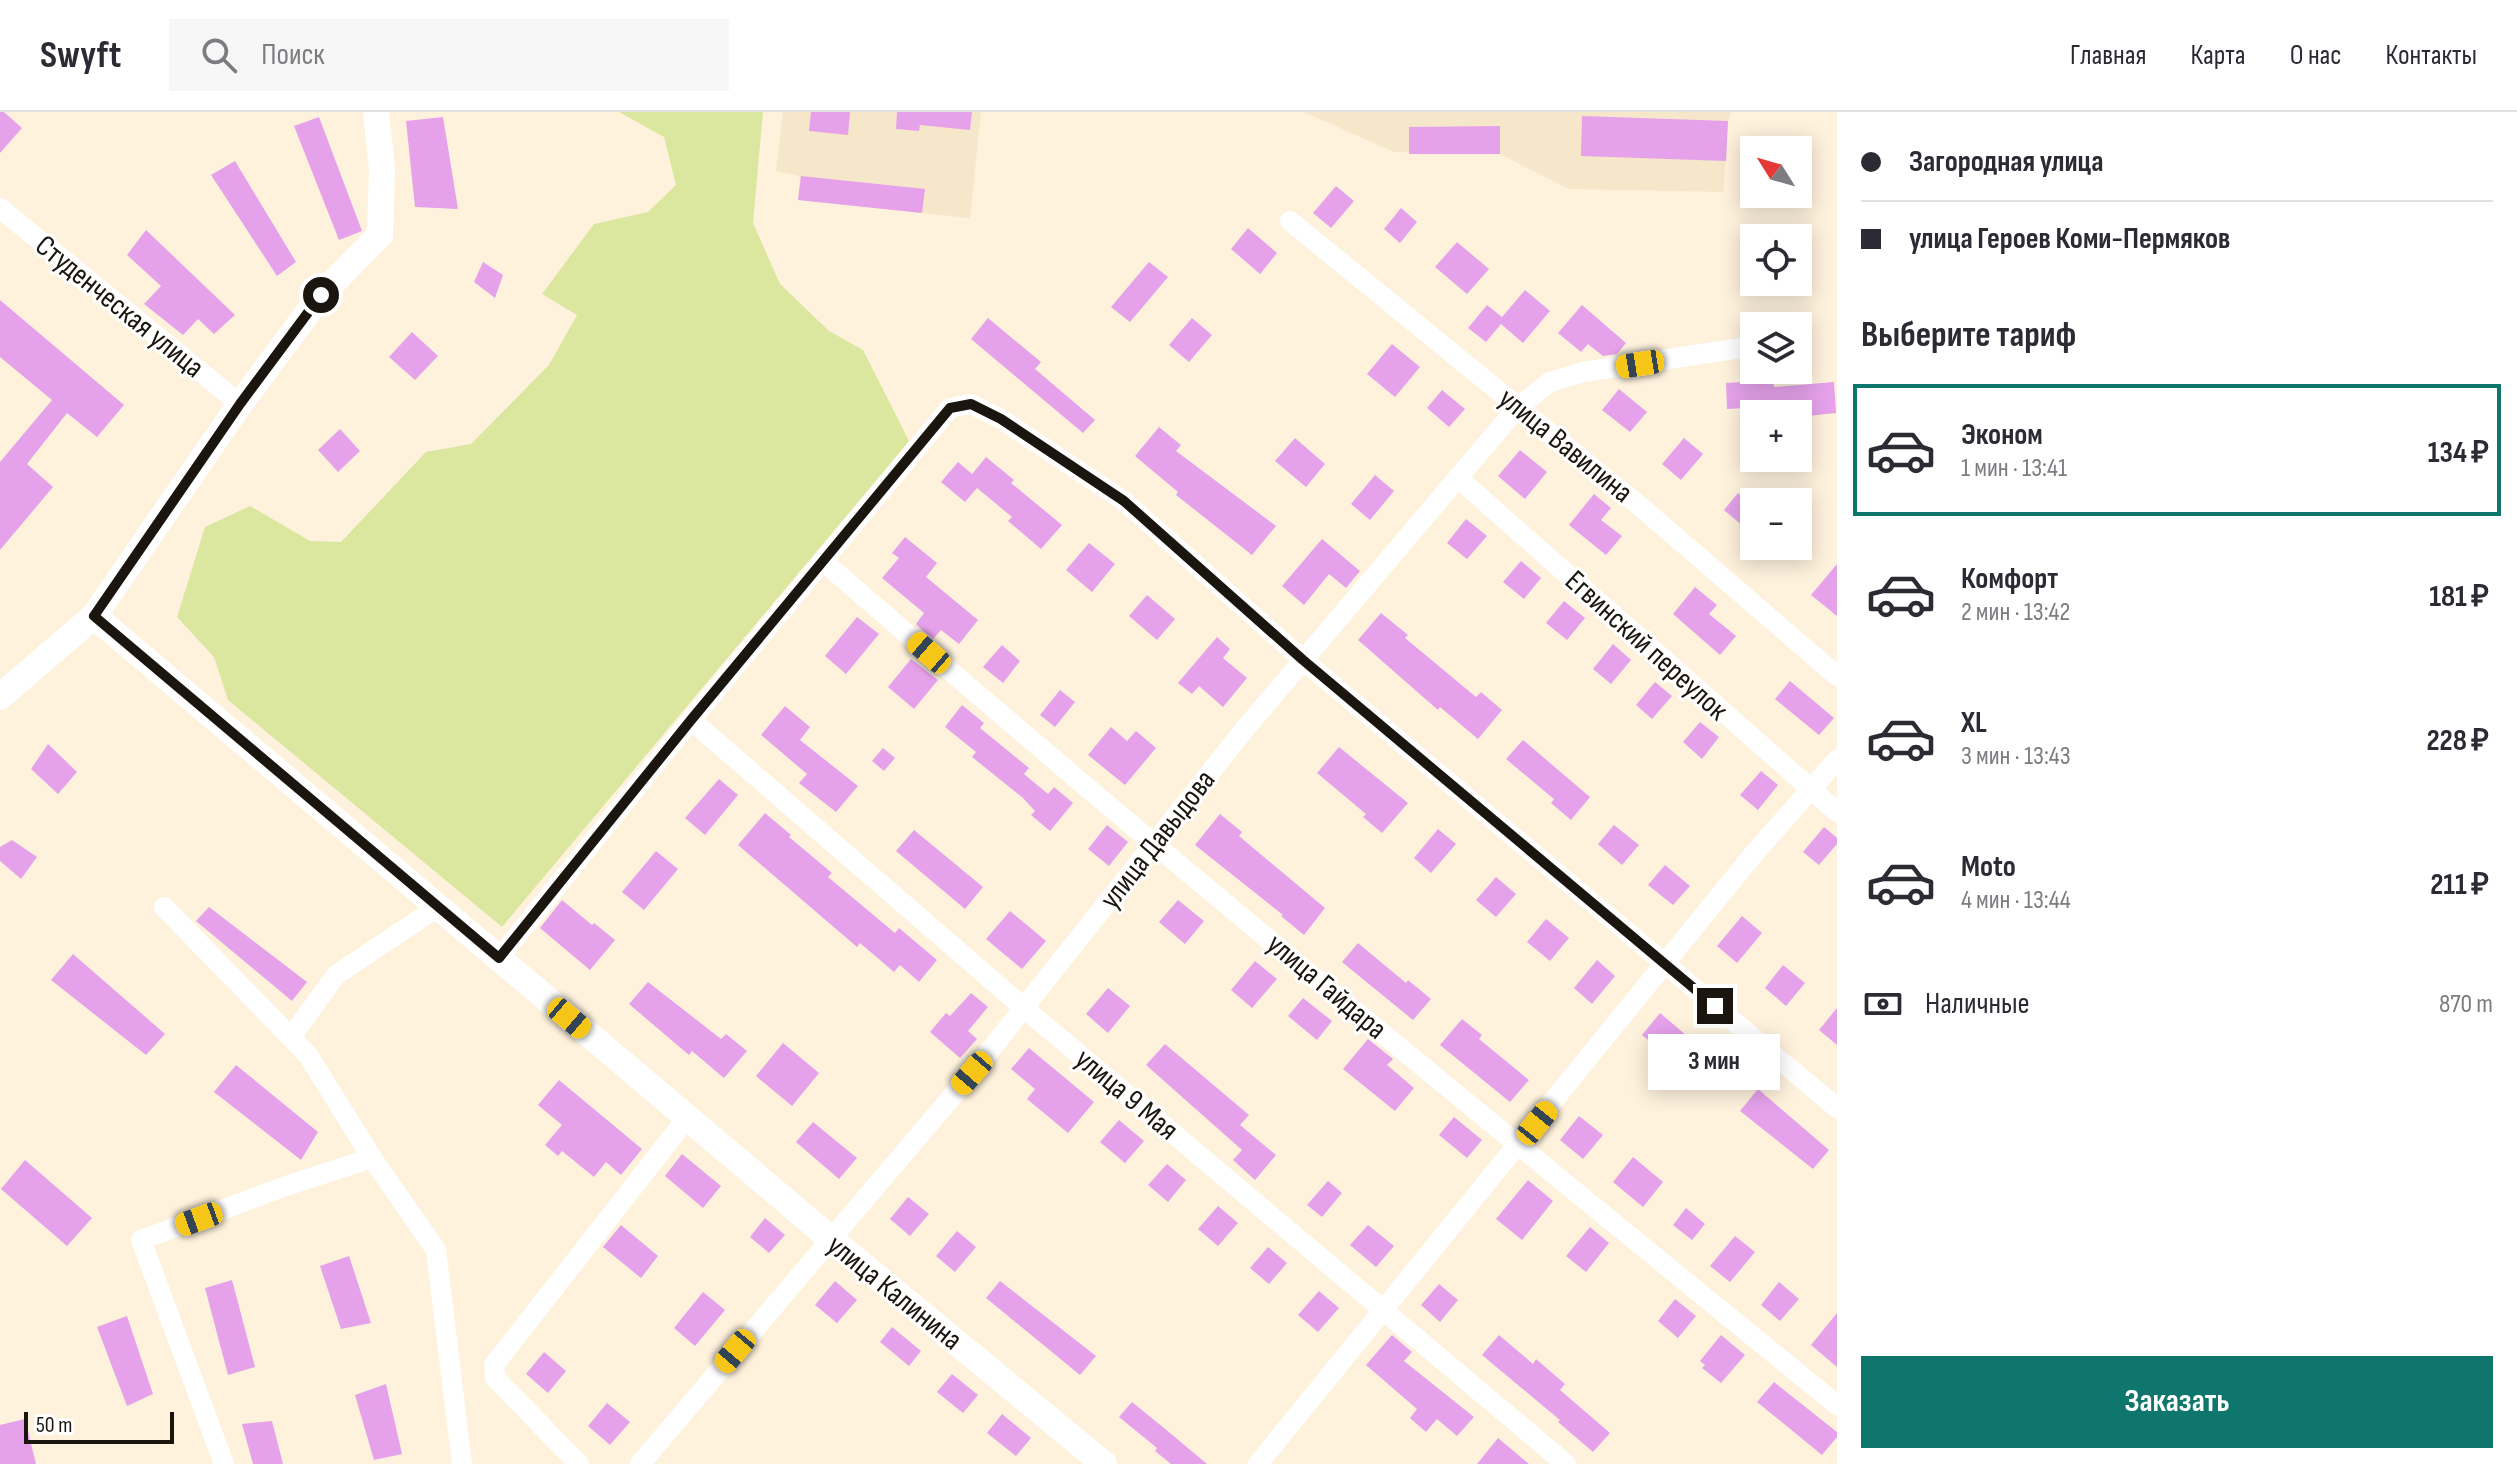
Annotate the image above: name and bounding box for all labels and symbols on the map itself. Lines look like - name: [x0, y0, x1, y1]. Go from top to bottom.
- north arrow: [1740, 136, 1812, 208]
- street label: Студенческая улица: [28, 228, 211, 386]
- route start: [303, 277, 339, 313]
- car: [1614, 348, 1666, 380]
- street label: улица Вавилина: [1491, 381, 1640, 511]
- street label: Егвинский переулок: [1558, 563, 1736, 729]
- car: [903, 628, 955, 678]
- street label: улица Давыдова: [1092, 763, 1223, 916]
- street label: улица Гайдара: [1259, 926, 1394, 1047]
- route end: [1697, 988, 1733, 1024]
- car: [543, 993, 595, 1043]
- callout: 3 мин: [1649, 1034, 1781, 1090]
- street label: улица 9 Мая: [1067, 1041, 1185, 1148]
- car: [947, 1047, 997, 1099]
- car: [1513, 1097, 1561, 1149]
- car: [172, 1200, 226, 1238]
- street label: улица Калинина: [820, 1227, 969, 1358]
- car: [710, 1325, 760, 1377]
- scale bar: [24, 1408, 174, 1444]

